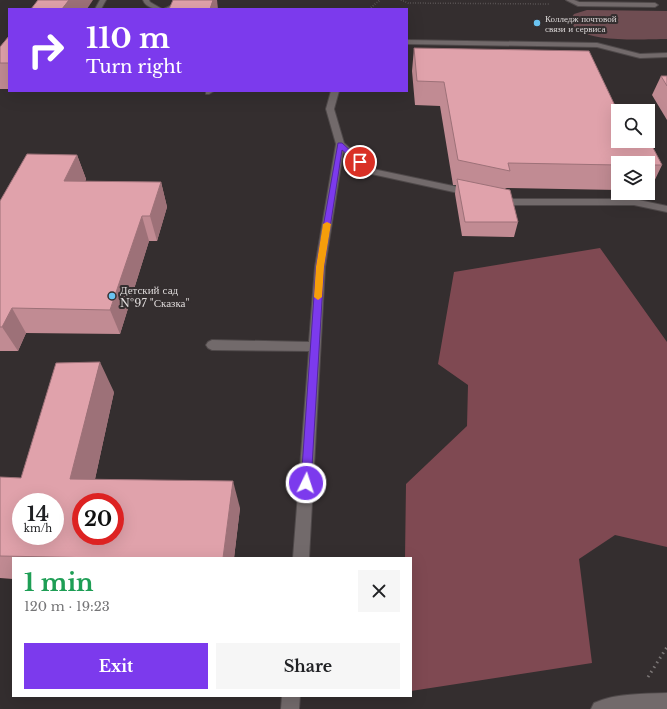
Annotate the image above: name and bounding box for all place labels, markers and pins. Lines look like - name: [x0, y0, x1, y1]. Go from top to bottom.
- place label: Колледж почтовой связи и сервиса: [545, 13, 617, 34]
- marker: Колледж почтовой связи и сервиса: [532, 18, 542, 28]
- pin: [343, 145, 377, 179]
- place label: Детский сад №97 "Сказка": [120, 283, 190, 310]
- marker: Детский сад №97 "Сказка": [107, 291, 117, 301]

